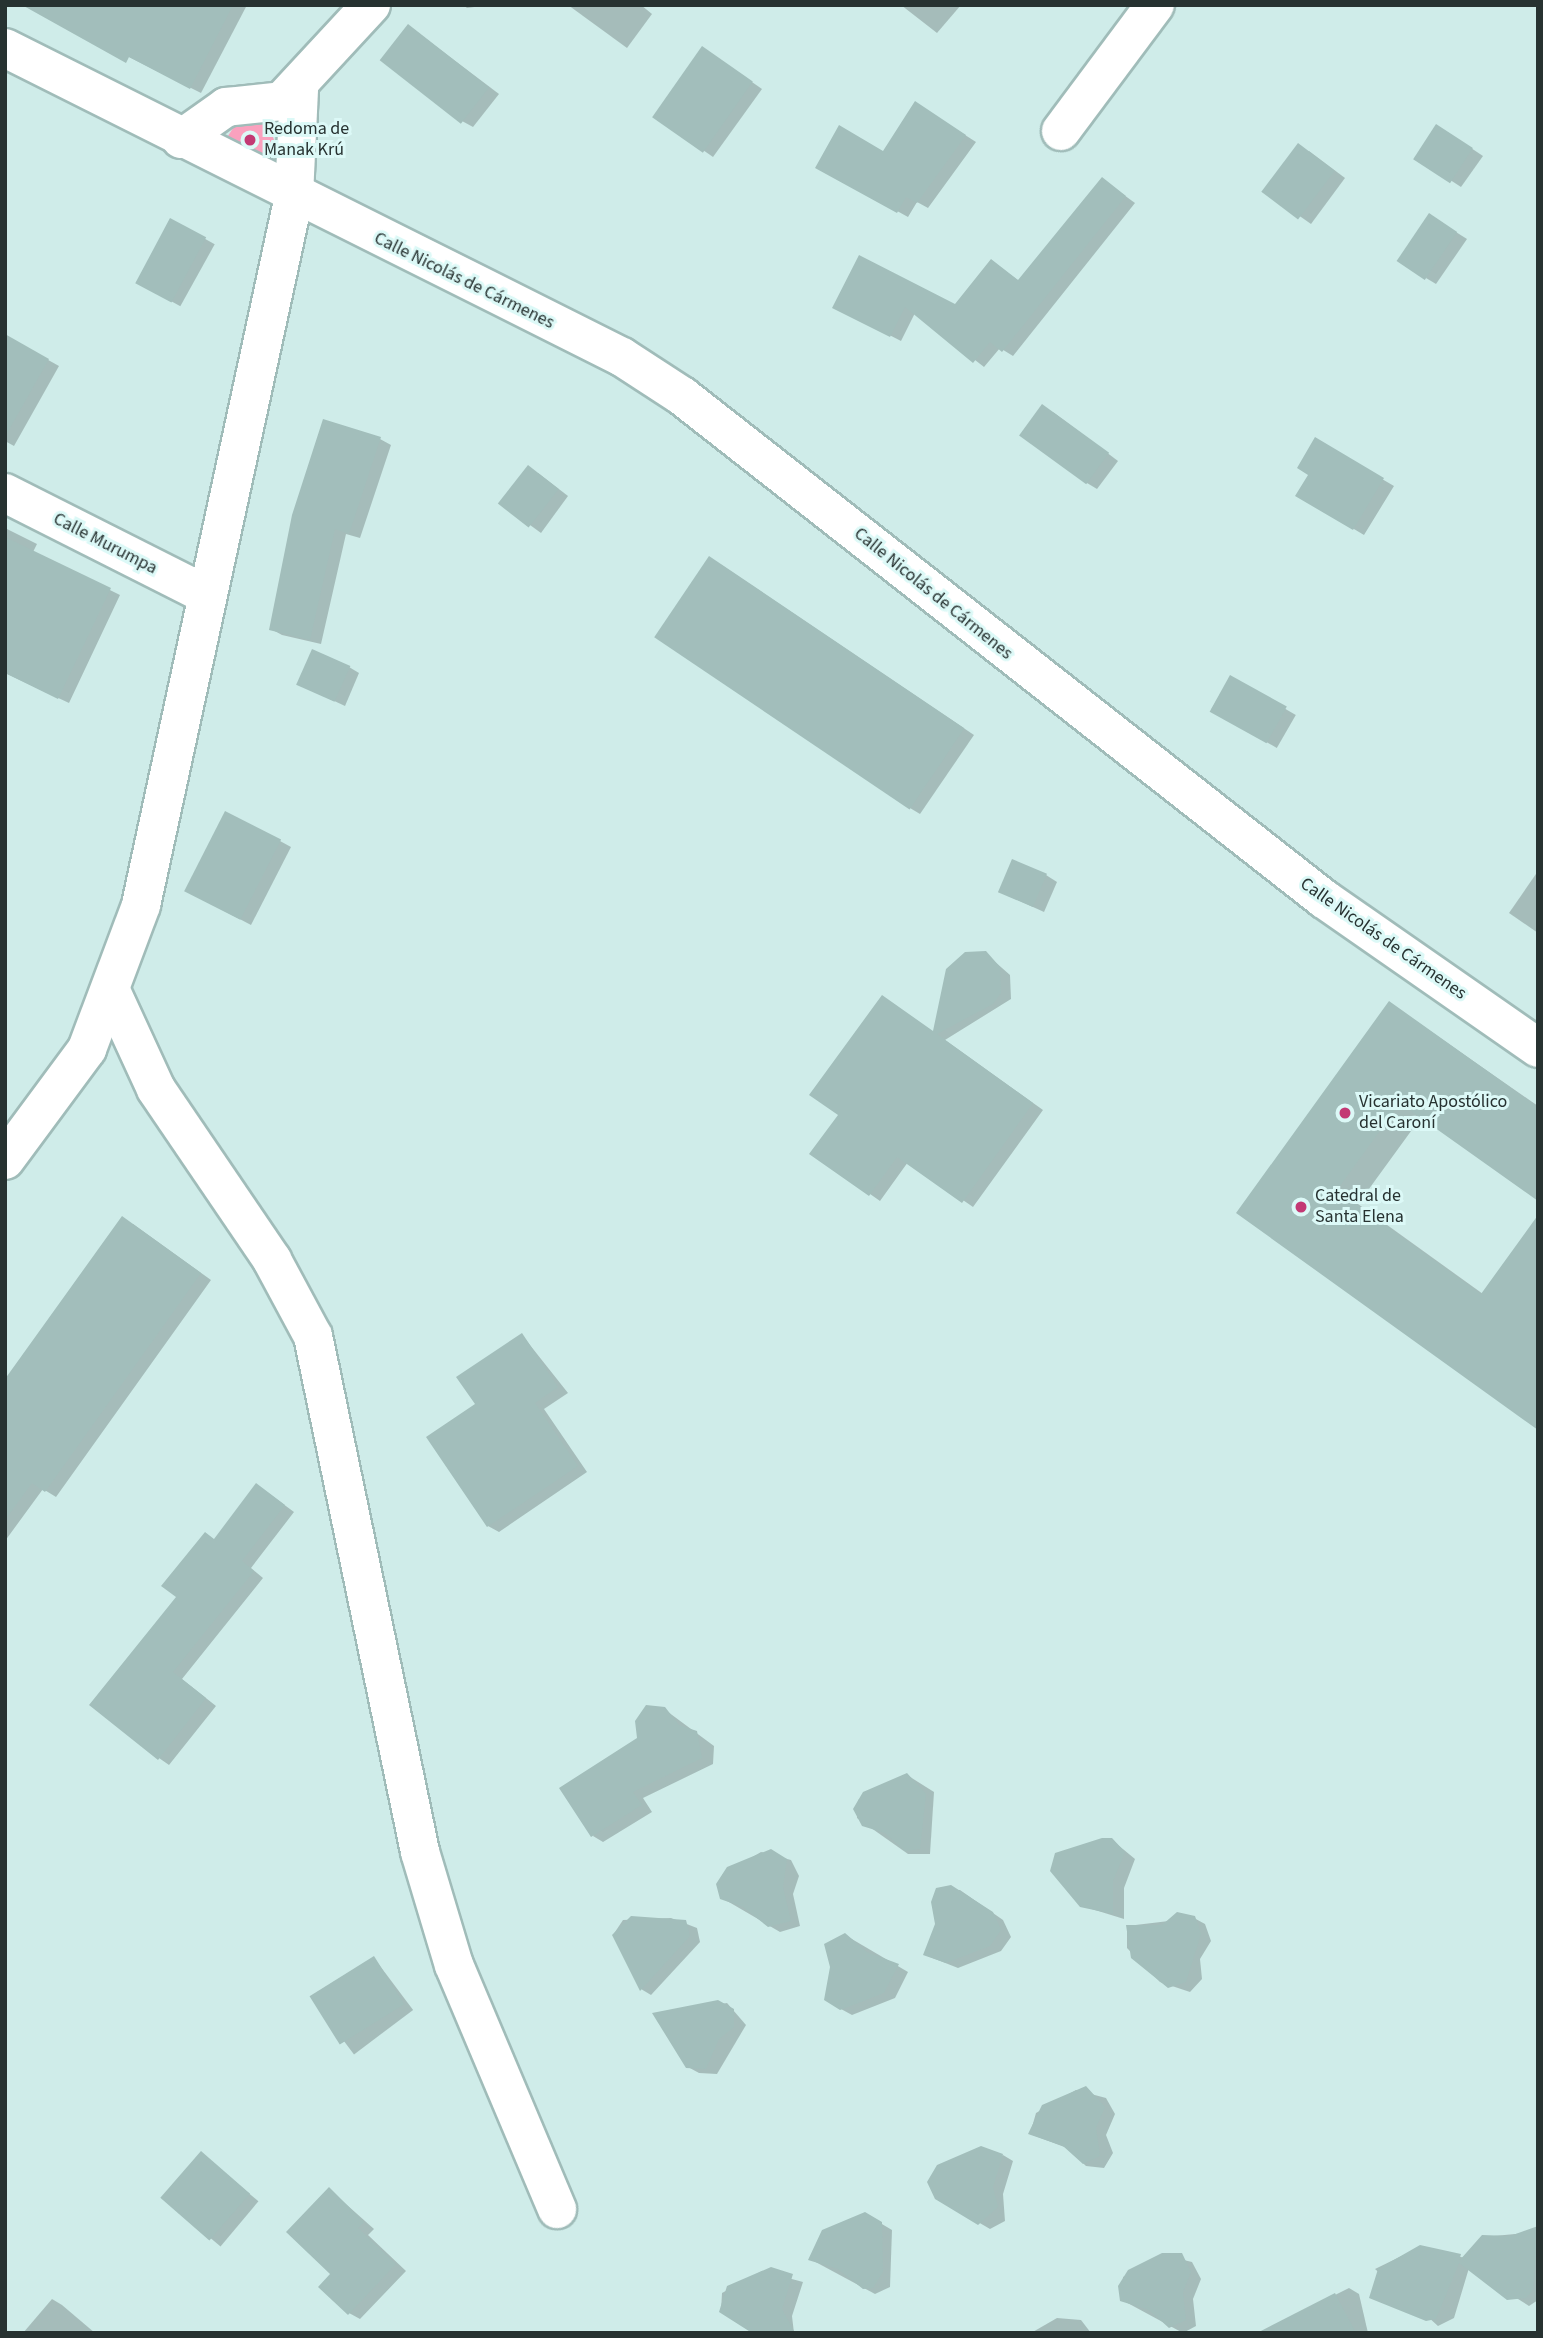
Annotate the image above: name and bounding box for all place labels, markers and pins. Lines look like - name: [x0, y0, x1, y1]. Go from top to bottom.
- place label: Redoma de Manak Krú: [264, 119, 349, 162]
- marker: Redoma de Manak Krú: [242, 132, 258, 148]
- place label: Vicariato Apostólico del Caroní: [1359, 1092, 1507, 1134]
- marker: Vicariato Apostólico del Caroní: [1337, 1105, 1353, 1121]
- place label: Catedral de Santa Elena: [1315, 1186, 1404, 1228]
- marker: Catedral de Santa Elena: [1293, 1199, 1309, 1215]

